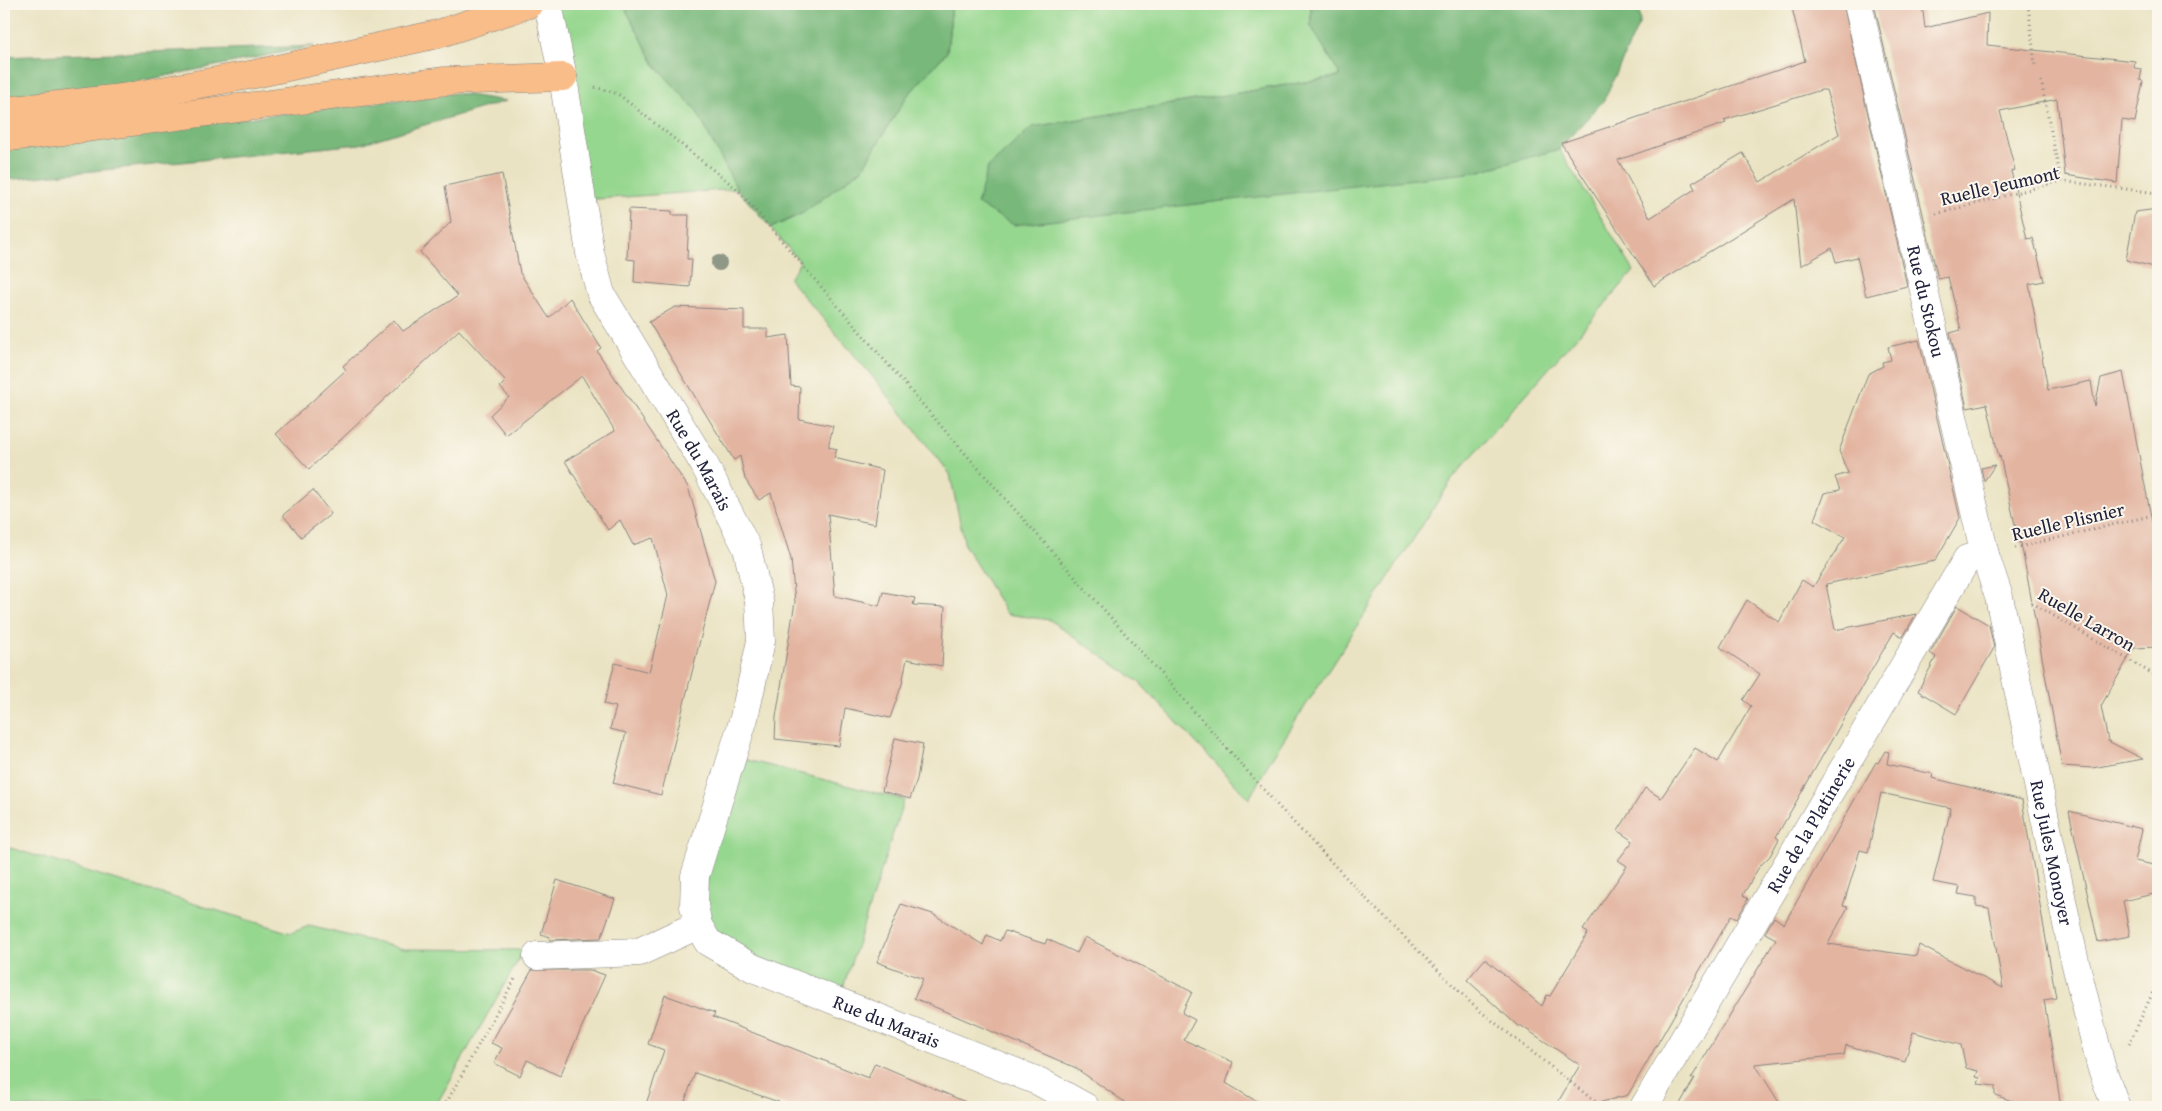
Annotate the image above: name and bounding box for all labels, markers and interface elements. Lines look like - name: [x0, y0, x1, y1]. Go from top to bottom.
- street label: Ruelle Jeumont: [1938, 158, 2063, 212]
- street label: Rue du Stokou: [1900, 243, 1953, 361]
- street label: Rue du Marais: [660, 403, 740, 516]
- street label: Ruelle Plisnier: [2009, 494, 2127, 548]
- street label: Ruelle Larron: [2033, 580, 2141, 658]
- street label: Rue de la Platinerie: [1759, 751, 1862, 898]
- street label: Rue Jules Monoyer: [2023, 777, 2081, 928]
- street label: Rue du Marais: [829, 987, 945, 1055]

